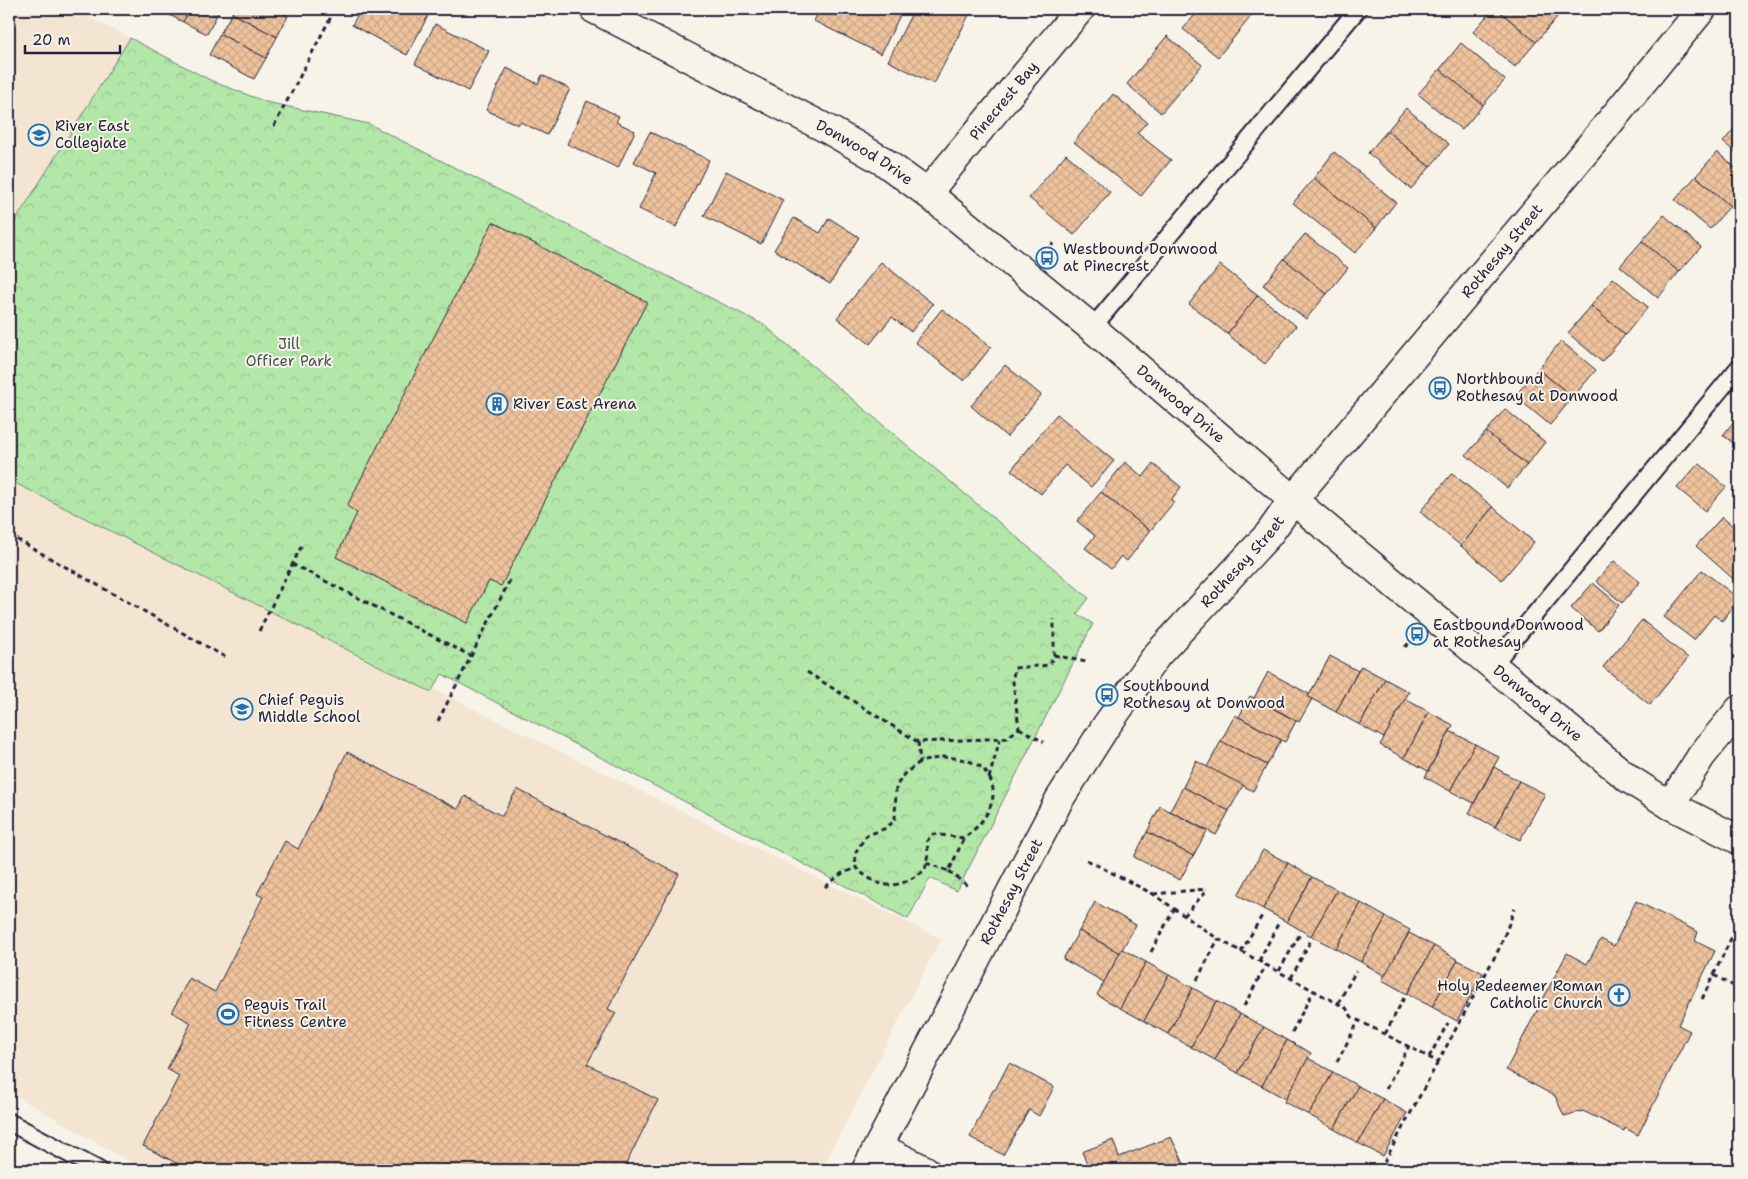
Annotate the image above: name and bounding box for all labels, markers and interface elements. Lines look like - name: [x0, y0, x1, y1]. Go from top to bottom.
- scale bar: [25, 22, 120, 54]
- text: 20 m: [32, 30, 71, 50]
- street label: Pinecrest Bay: [965, 57, 1042, 145]
- street label: Donwood Drive: [812, 115, 917, 189]
- place label: River East Collegiate: [55, 116, 130, 153]
- school or university icon: River East Collegiate: [27, 123, 51, 147]
- street label: Rothesay Street: [1457, 200, 1547, 302]
- place label: Westbound Donwood at Pinecrest: [1063, 239, 1218, 276]
- bus stop icon: Westbound Donwood at Pinecrest: [1035, 246, 1059, 270]
- park label: Jill Officer Park: [246, 334, 332, 371]
- street label: Donwood Drive: [1132, 360, 1229, 447]
- place label: Northbound Rothesay at Donwood: [1456, 369, 1618, 406]
- bus stop icon: Northbound Rothesay at Donwood: [1428, 376, 1452, 400]
- building icon: River East Arena: [485, 392, 509, 416]
- place label: River East Arena: [513, 394, 637, 414]
- street label: Rothesay Street: [1196, 512, 1289, 612]
- place label: Eastbound Donwood at Rothesay: [1433, 615, 1584, 652]
- bus stop icon: Eastbound Donwood at Rothesay: [1405, 622, 1429, 646]
- street label: Donwood Drive: [1489, 660, 1587, 746]
- place label: Southbound Rothesay at Donwood: [1123, 676, 1285, 713]
- bus stop icon: Southbound Rothesay at Donwood: [1095, 683, 1119, 707]
- place label: Chief Peguis Middle School: [258, 690, 361, 727]
- school or university icon: Chief Peguis Middle School: [230, 697, 254, 721]
- street label: Rothesay Street: [975, 835, 1047, 948]
- place label: Holy Redeemer Roman Catholic Church: [1437, 976, 1603, 1013]
- church icon: Holy Redeemer Roman Catholic Church: [1607, 983, 1631, 1007]
- place label: Peguis Trail Fitness Centre: [244, 995, 347, 1032]
- sports icon: Peguis Trail Fitness Centre: [216, 1002, 240, 1026]

